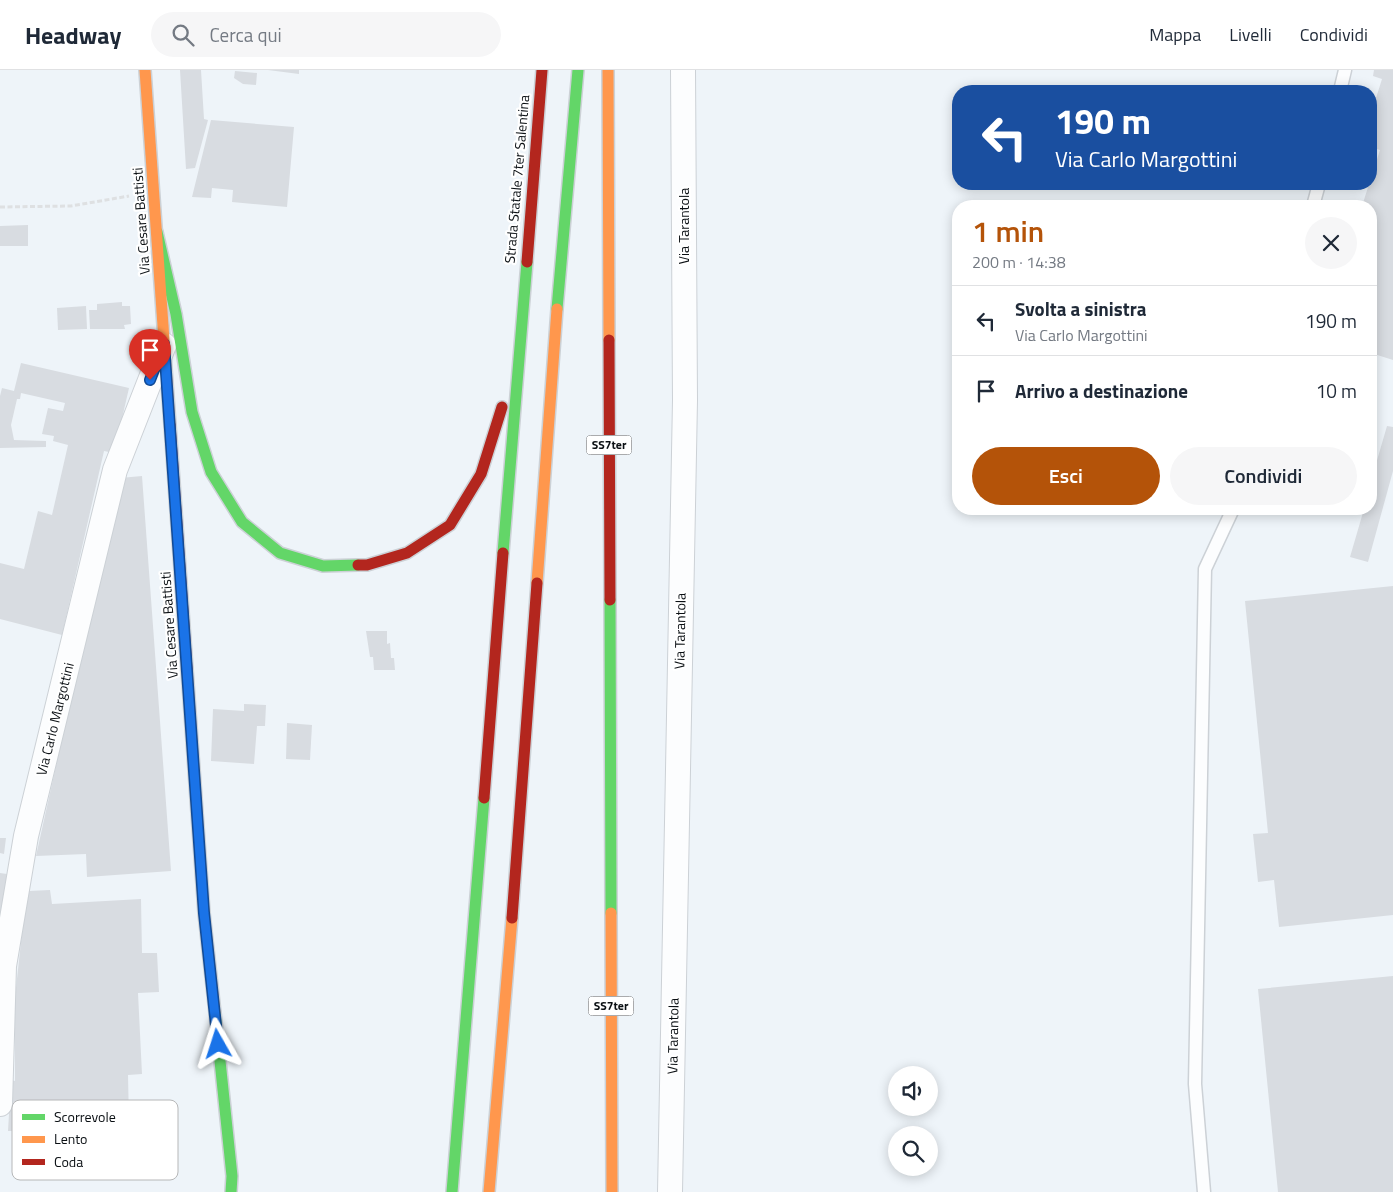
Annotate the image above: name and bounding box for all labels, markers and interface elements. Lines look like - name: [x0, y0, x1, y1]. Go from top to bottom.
- search box: [151, 12, 501, 57]
- text: Headway: [25, 17, 121, 53]
- text: Cerca qui: [209, 20, 282, 49]
- icon: search: [169, 21, 197, 49]
- text: Mappa: [1149, 21, 1201, 48]
- text: Livelli: [1229, 21, 1272, 48]
- text: Condividi: [1300, 21, 1368, 48]
- street label: Strada Statale 7ter Salentina: [499, 94, 534, 264]
- text: 190 m: [1055, 94, 1151, 148]
- icon: left: [972, 105, 1037, 170]
- text: Via Carlo Margottini: [1055, 142, 1237, 176]
- street label: Via Cesare Battisti: [126, 167, 155, 275]
- street label: Via Tarantola: [673, 188, 694, 264]
- text: 1 min: [972, 208, 1044, 254]
- button: close: [1305, 217, 1357, 269]
- text: 200 m · 14:38: [972, 250, 1066, 274]
- text: Svolta a sinistra: [1015, 294, 1146, 323]
- text: 190 m: [1305, 306, 1357, 335]
- icon: left: [972, 307, 1000, 335]
- text: Via Carlo Margottini: [1015, 323, 1148, 347]
- pin: [129, 329, 171, 380]
- icon: arrive: [136, 336, 164, 364]
- text: Arrivo a destinazione: [1015, 376, 1188, 405]
- text: 10 m: [1316, 376, 1357, 405]
- icon: arrive: [972, 377, 1000, 405]
- road number: SS7ter: [586, 436, 632, 454]
- button: Esci: [972, 447, 1160, 505]
- button: Condividi: [1170, 447, 1357, 505]
- street label: Via Cesare Battisti: [154, 571, 183, 679]
- street label: Via Tarantola: [668, 593, 691, 669]
- street label: Via Carlo Margottini: [30, 660, 79, 778]
- road number: SS7ter: [588, 996, 634, 1016]
- street label: Via Tarantola: [661, 998, 684, 1074]
- position arrow: [191, 1017, 243, 1069]
- map controls: [888, 1066, 938, 1176]
- button: sound: [888, 1066, 938, 1116]
- legend: [12, 1100, 178, 1180]
- text: Scorrevole: [54, 1106, 116, 1127]
- button: search: [888, 1126, 938, 1176]
- text: Lento: [54, 1128, 88, 1149]
- text: Coda: [54, 1151, 83, 1172]

